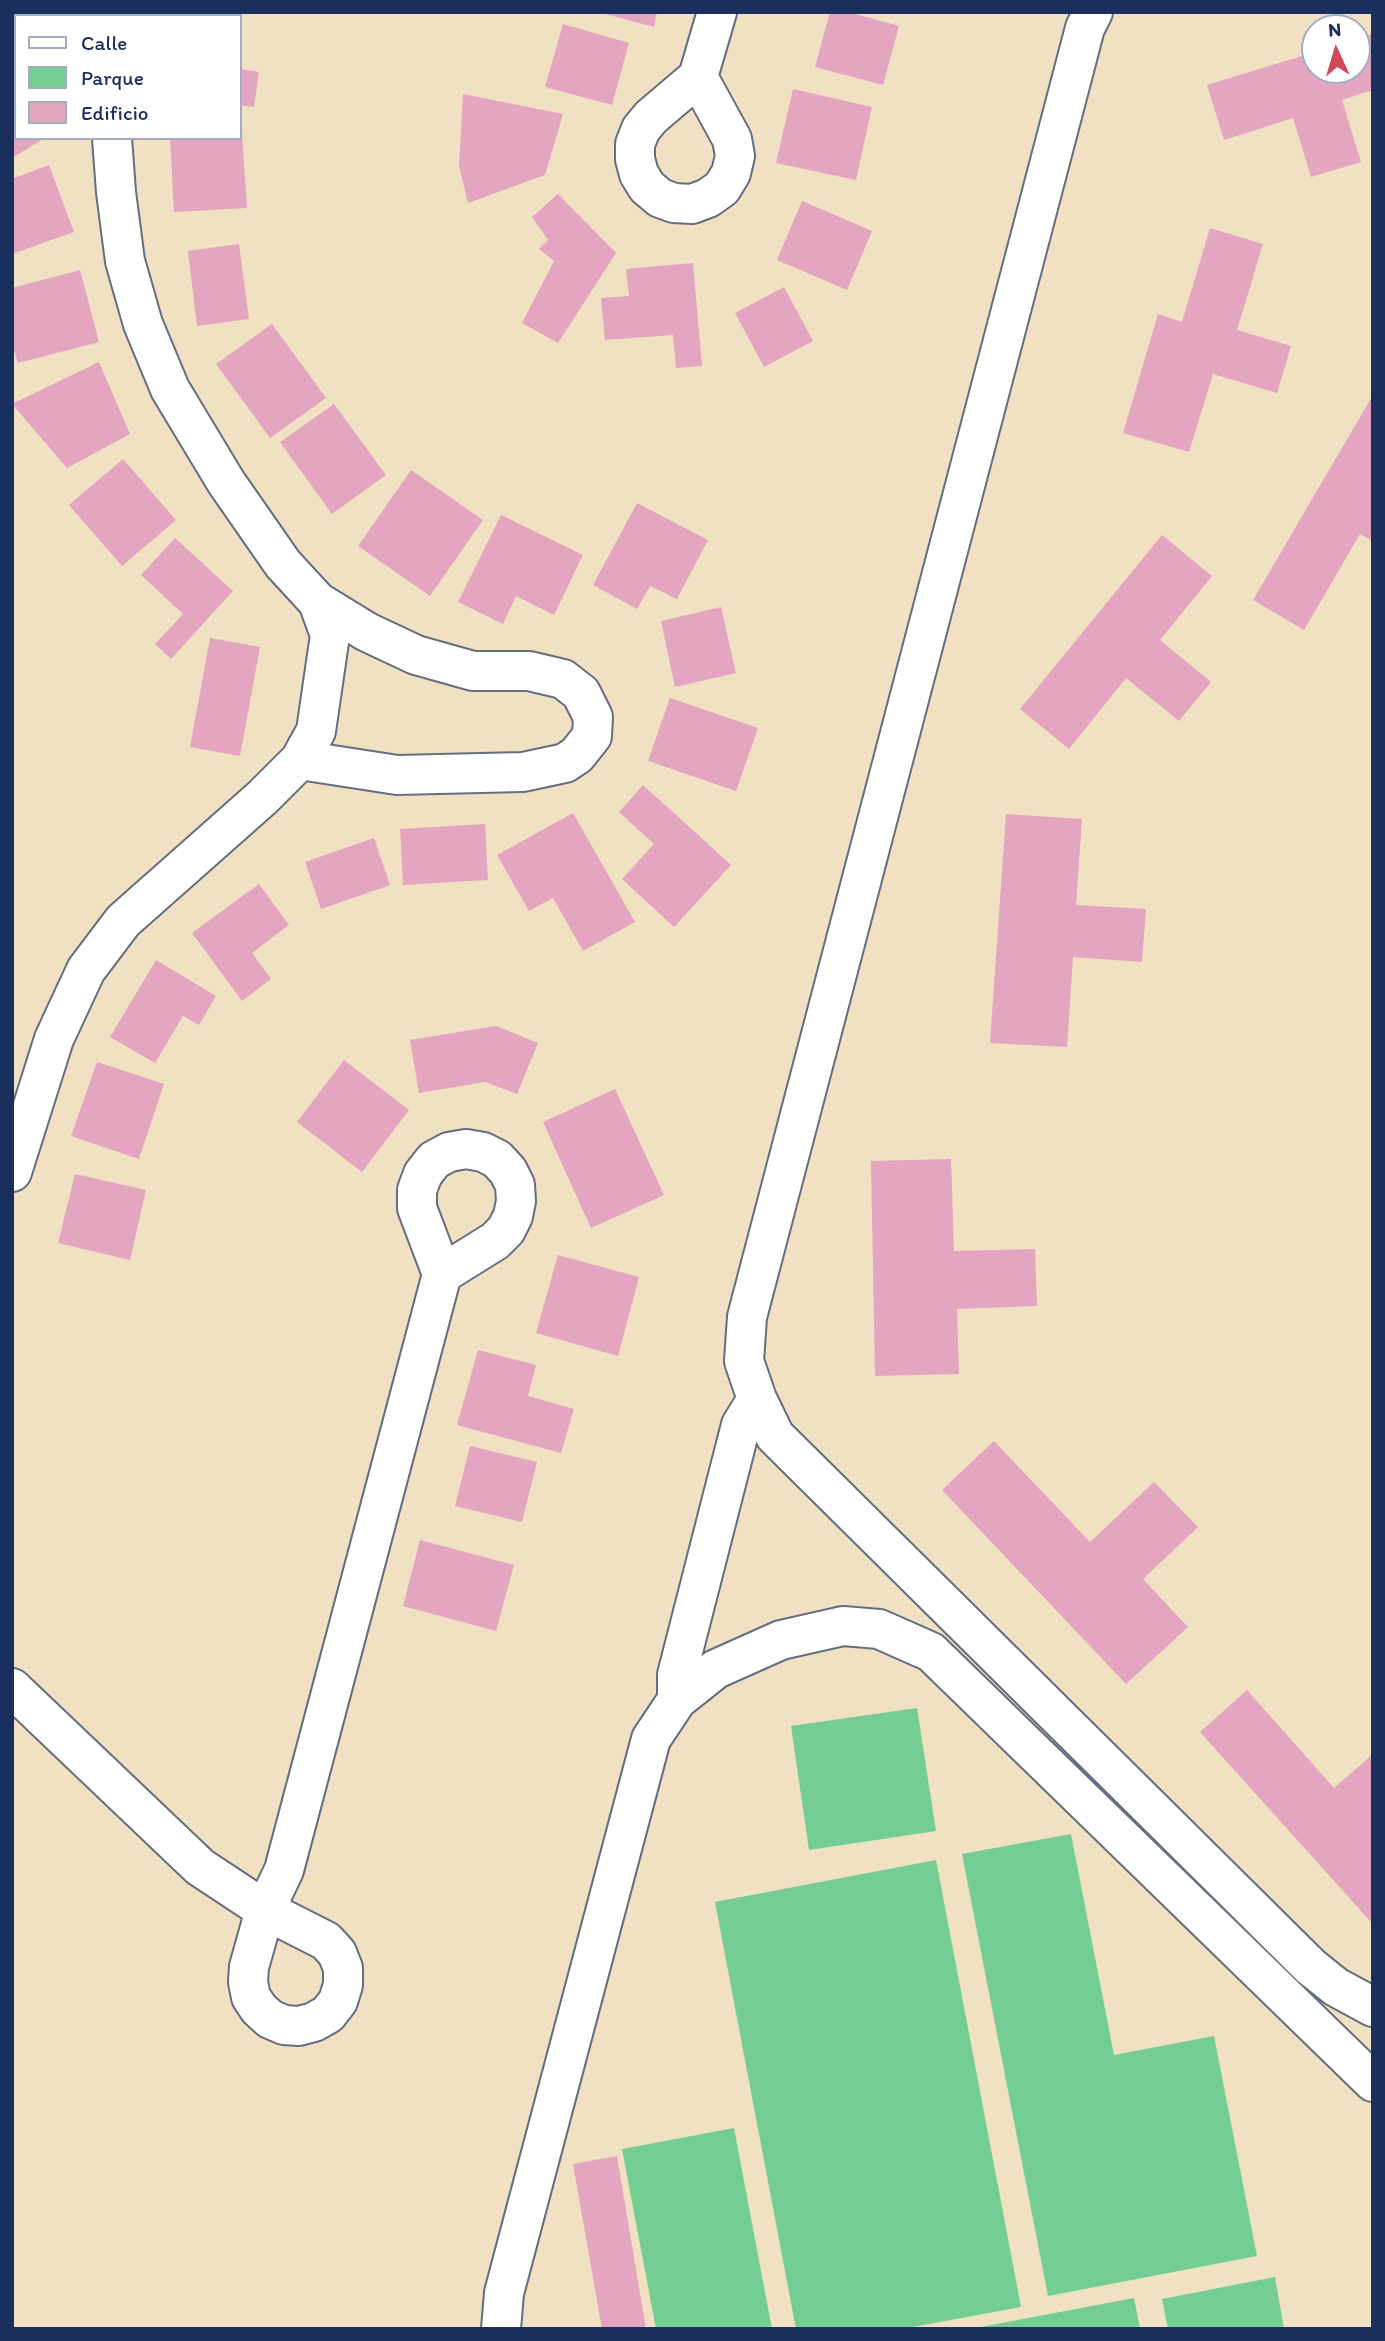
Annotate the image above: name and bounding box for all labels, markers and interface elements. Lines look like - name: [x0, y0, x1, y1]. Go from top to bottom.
- legend: [14, 14, 242, 140]
- north arrow: [1301, 14, 1371, 84]
- text: N: [1327, 18, 1342, 41]
- text: Calle: [81, 30, 127, 55]
- text: Parque: [81, 65, 144, 90]
- text: Edificio: [81, 100, 149, 125]

